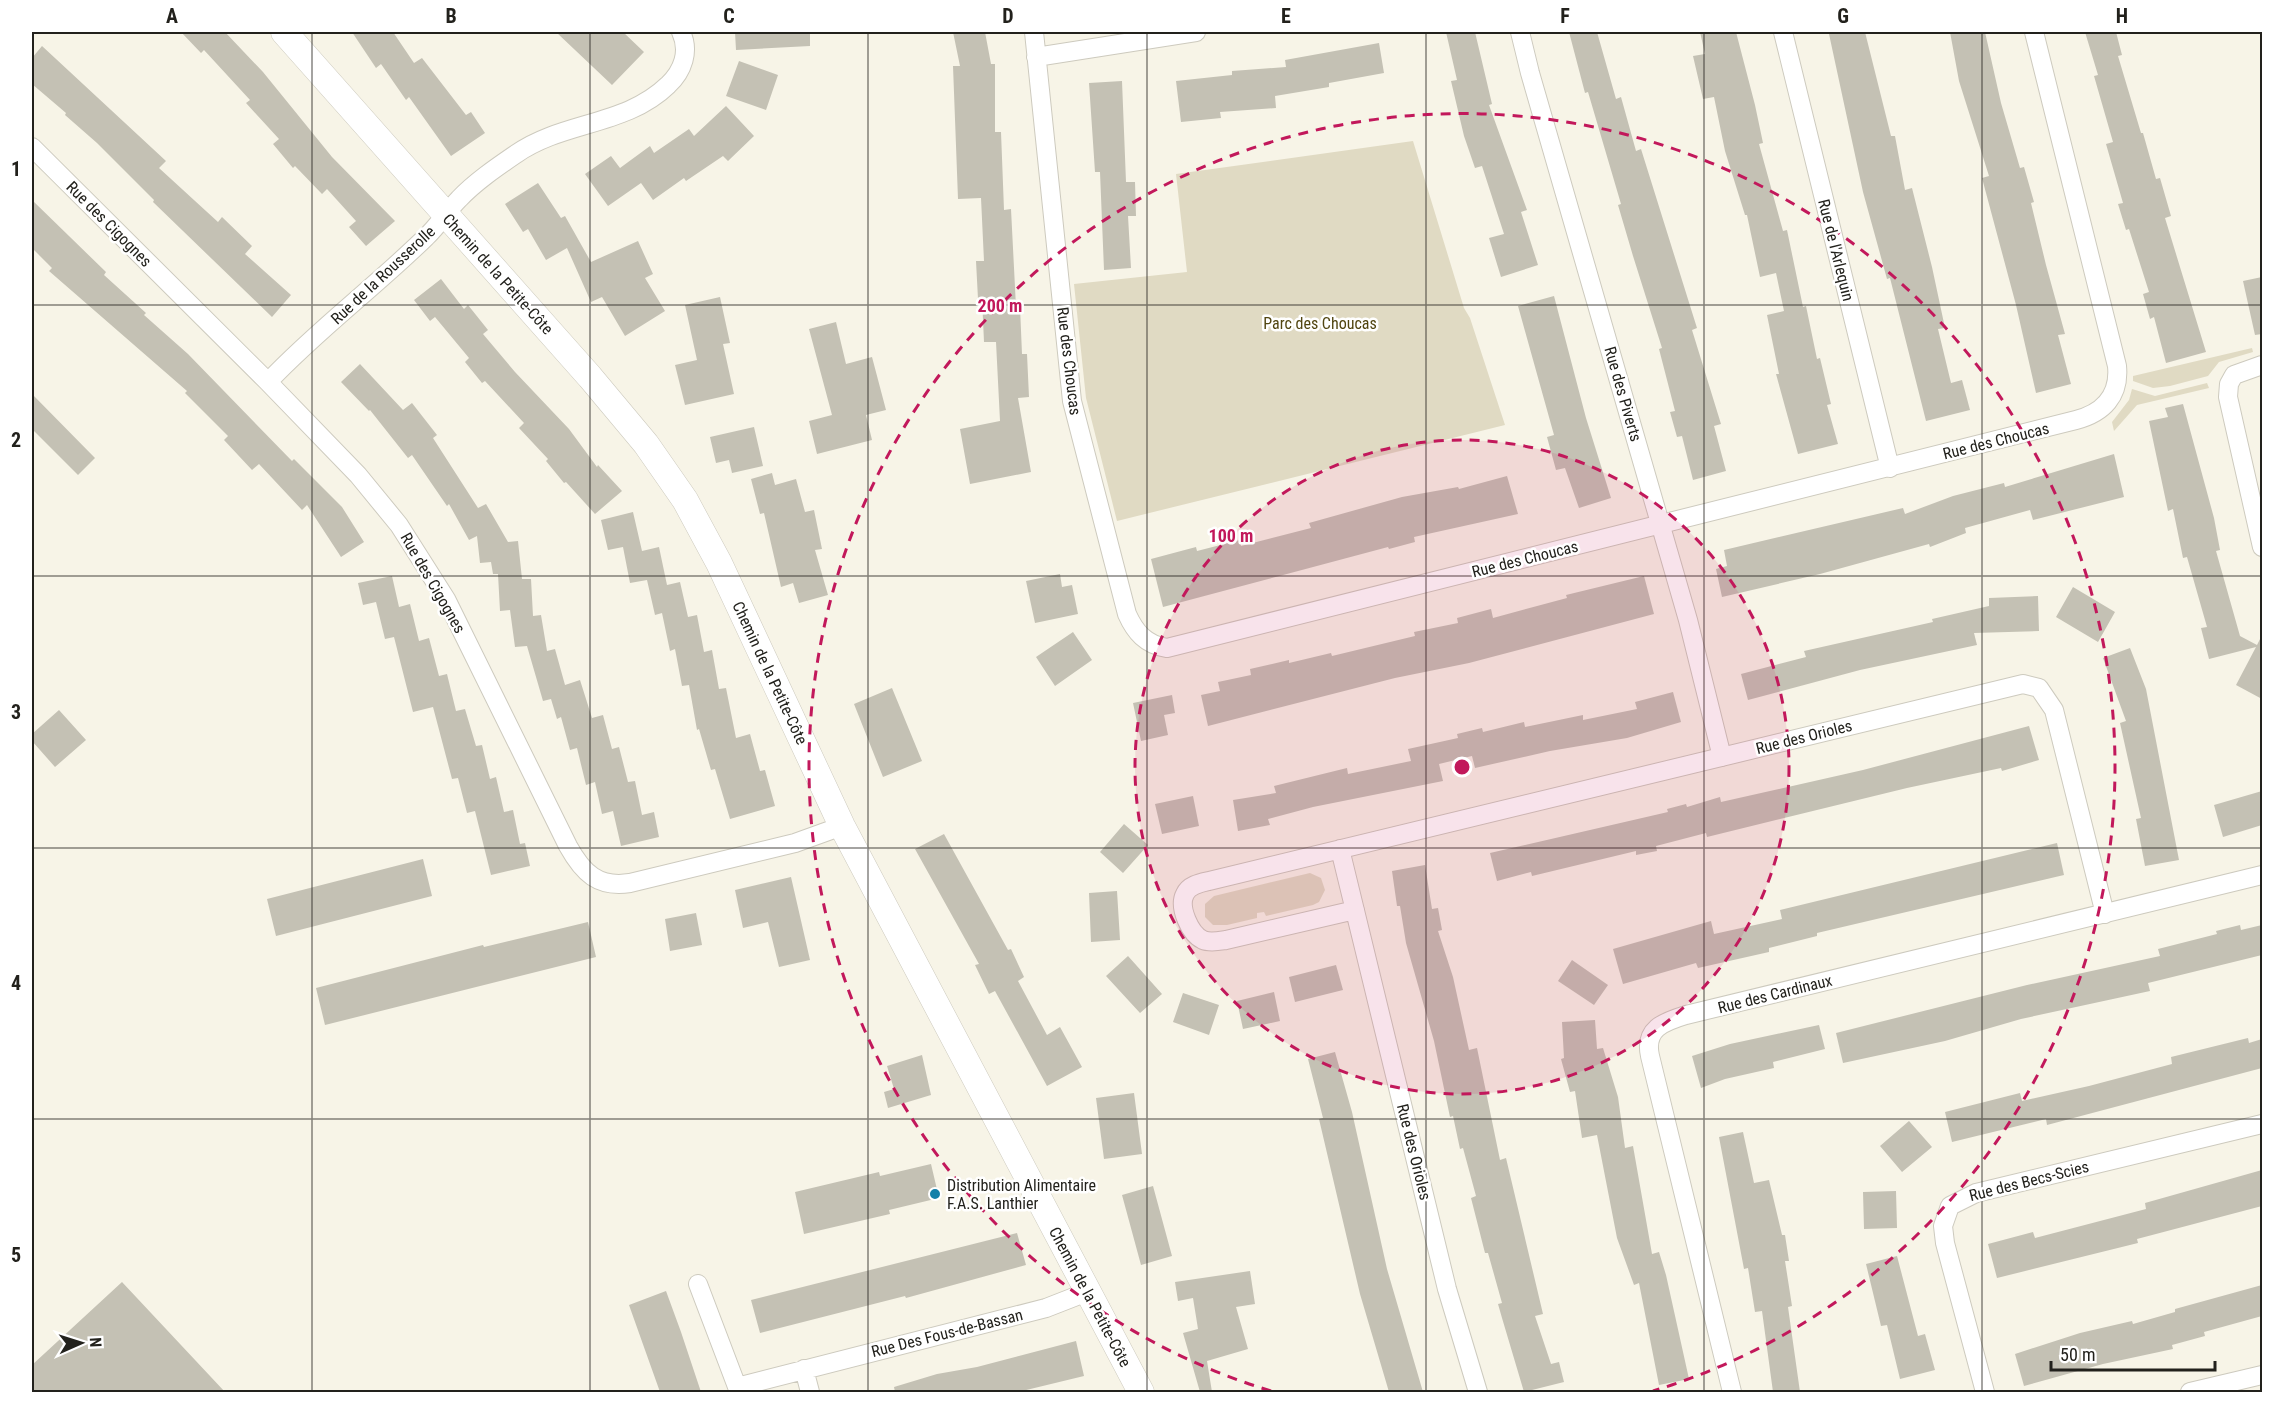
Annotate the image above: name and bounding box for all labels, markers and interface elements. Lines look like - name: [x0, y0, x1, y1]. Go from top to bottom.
- text: A: [166, 4, 178, 28]
- text: B: [445, 4, 457, 28]
- text: C: [723, 4, 735, 28]
- text: D: [1002, 4, 1014, 28]
- text: E: [1281, 4, 1291, 28]
- text: F: [1560, 4, 1570, 28]
- text: G: [1837, 4, 1849, 28]
- text: H: [2116, 4, 2128, 28]
- text: 1: [11, 157, 21, 181]
- street label: Rue des Cigognes: [62, 177, 156, 271]
- street label: Rue de l'Arlequin: [1814, 197, 1858, 303]
- street label: Chemin de la Petite-Côte: [439, 210, 557, 338]
- street label: Rue de la Rousserolle: [327, 222, 439, 328]
- text: 200 m: [978, 295, 1022, 316]
- street label: Rue des Choucas: [1053, 306, 1085, 416]
- park label: Parc des Choucas: [1263, 314, 1377, 333]
- street label: Rue des Piverts: [1600, 344, 1646, 444]
- street label: Rue des Choucas: [1941, 419, 2051, 463]
- text: 2: [11, 428, 21, 452]
- text: 100 m: [1209, 525, 1253, 546]
- street label: Rue des Cigognes: [397, 529, 469, 637]
- street label: Rue des Choucas: [1470, 537, 1580, 581]
- street label: Chemin de la Petite-Côte: [728, 598, 812, 748]
- text: 3: [11, 700, 21, 724]
- street label: Rue des Orioles: [1754, 716, 1854, 758]
- centre of rings: [1452, 757, 1472, 777]
- text: 4: [11, 971, 21, 995]
- street label: Rue des Cardinaux: [1716, 971, 1834, 1017]
- street label: Rue des Orioles: [1393, 1102, 1435, 1202]
- street label: Rue des Becs-Scies: [1967, 1157, 2091, 1205]
- place label: Distribution Alimentaire F.A.S. Lanthier: [947, 1176, 1096, 1213]
- marker: Distribution Alimentaire F.A.S. Lanthier: [928, 1187, 942, 1201]
- street label: Chemin de la Petite-Côte: [1045, 1224, 1135, 1370]
- text: 5: [11, 1243, 21, 1267]
- street label: Rue Des Fous-de-Bassan: [869, 1305, 1025, 1361]
- north arrow: [51, 1313, 111, 1373]
- scale bar: [2051, 1334, 2214, 1372]
- text: N: [86, 1337, 105, 1348]
- text: 50 m: [2060, 1344, 2095, 1365]

